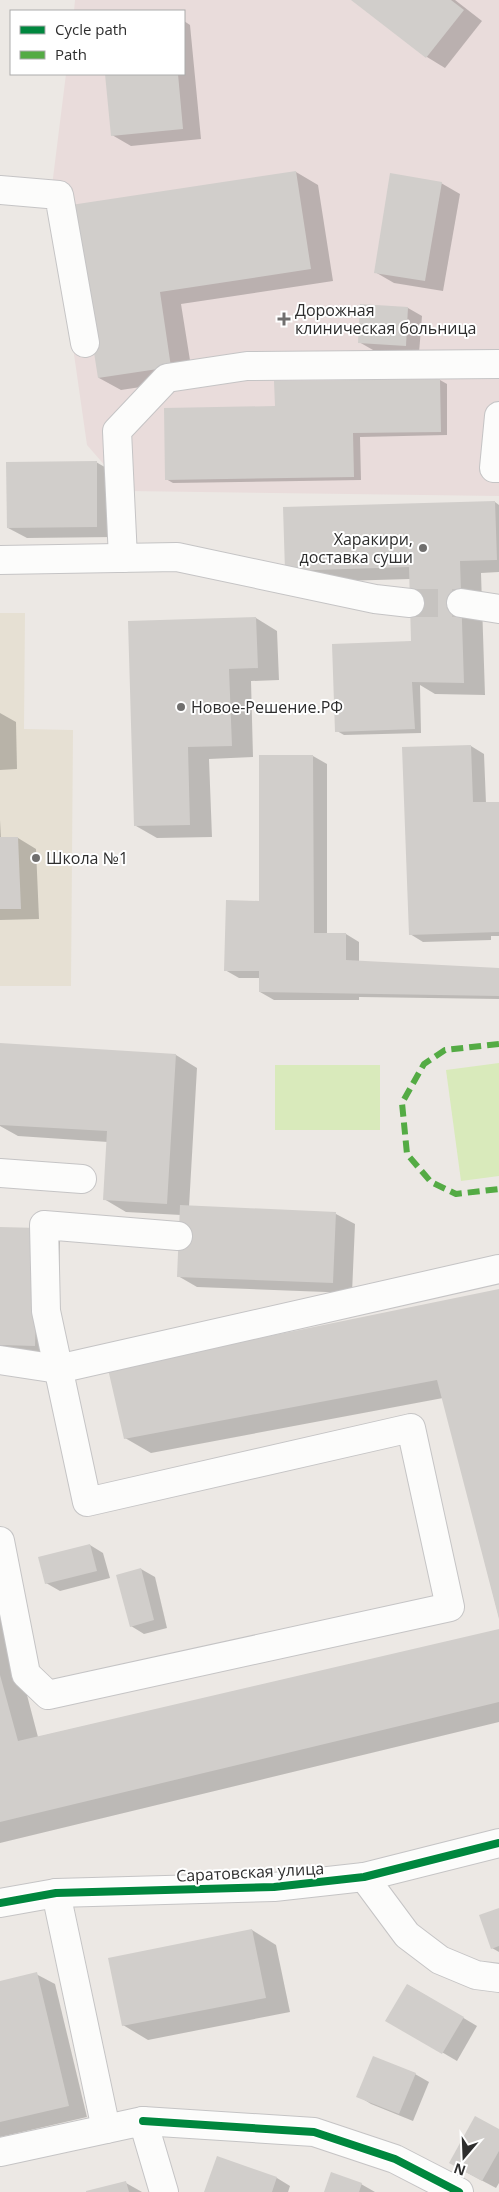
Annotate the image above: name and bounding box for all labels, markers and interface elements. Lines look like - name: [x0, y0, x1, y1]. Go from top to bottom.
- legend: [10, 10, 185, 75]
- text: Cycle path: [55, 19, 127, 39]
- text: Path: [55, 44, 87, 64]
- place label: Дорожная клиническая больница: [295, 299, 476, 339]
- marker: Дорожная клиническая больница: [277, 312, 291, 326]
- place label: Харакири, доставка суши: [300, 528, 413, 568]
- marker: Харакири, доставка суши: [417, 542, 429, 554]
- place label: Новое-Решение.РФ: [191, 696, 343, 718]
- marker: Новое-Решение.РФ: [175, 701, 187, 713]
- place label: Школа №1: [46, 847, 128, 869]
- marker: Школа №1: [30, 852, 42, 864]
- street label: Саратовская улица: [175, 1857, 325, 1887]
- north arrow: [439, 2132, 489, 2182]
- text: N: [451, 2159, 468, 2181]

